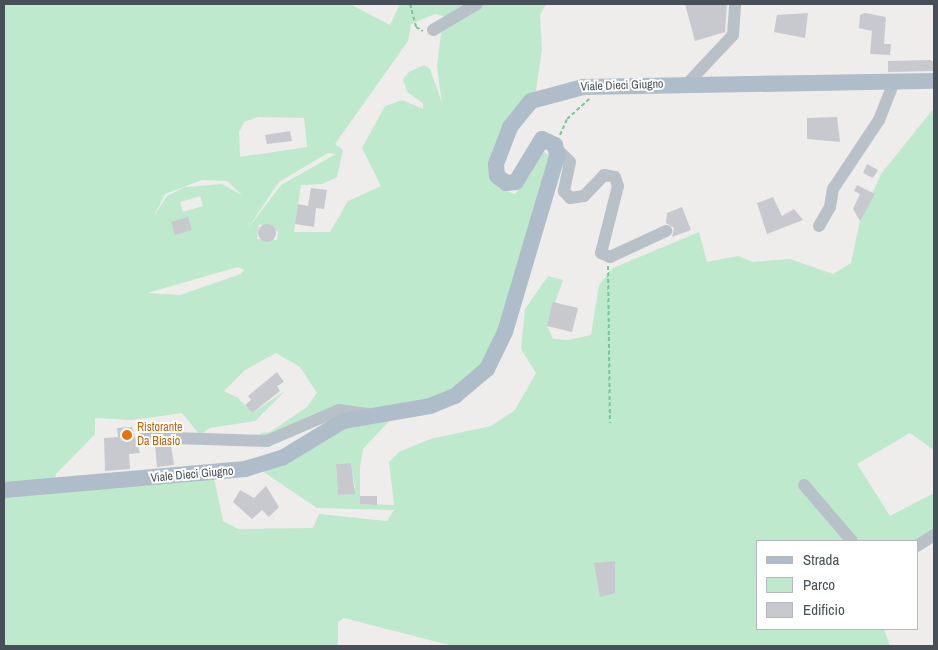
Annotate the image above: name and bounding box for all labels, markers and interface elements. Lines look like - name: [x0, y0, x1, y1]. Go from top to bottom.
- street label: Viale Dieci Giugno: [580, 77, 664, 95]
- place label: Ristorante Da Biasio: [137, 421, 182, 449]
- marker: Ristorante Da Biasio: [121, 429, 133, 441]
- street label: Viale Dieci Giugno: [150, 464, 234, 486]
- legend: [756, 540, 918, 630]
- text: Strada: [803, 549, 839, 570]
- text: Parco: [803, 574, 835, 595]
- text: Edificio: [803, 599, 845, 620]

